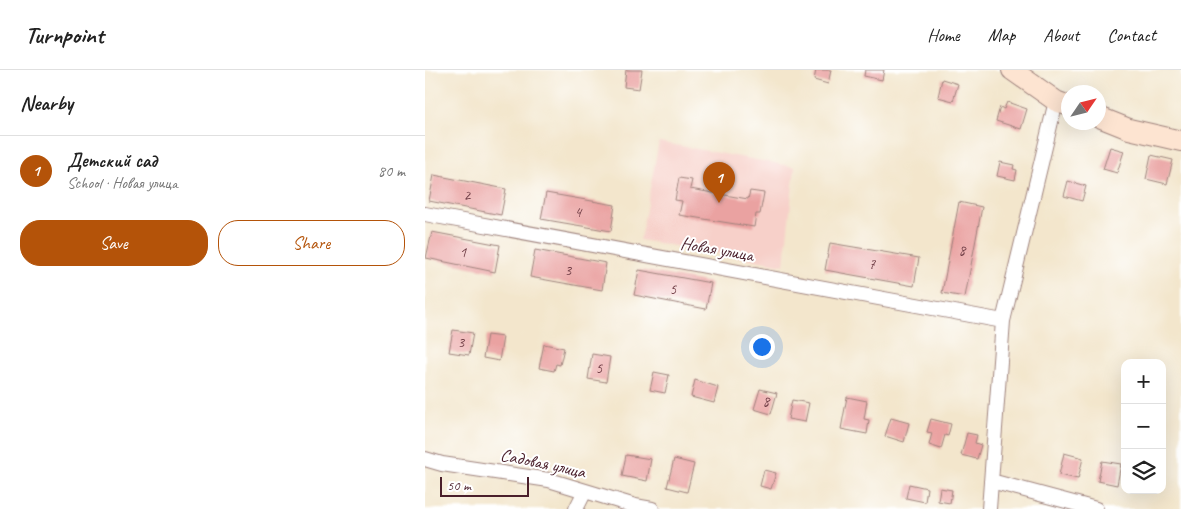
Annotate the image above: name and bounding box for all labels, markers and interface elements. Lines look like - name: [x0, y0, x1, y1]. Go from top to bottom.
- text: Turnpoint: [25, 20, 104, 50]
- text: Home: [927, 24, 960, 46]
- text: Map: [988, 24, 1015, 46]
- text: About: [1043, 24, 1079, 46]
- text: Contact: [1107, 24, 1156, 46]
- north arrow: [1061, 85, 1106, 130]
- text: Nearby: [20, 90, 73, 116]
- text: Детский сад: [67, 149, 157, 173]
- text: 1: [32, 161, 40, 181]
- text: 80 m: [378, 161, 405, 181]
- pin: 1: [703, 162, 735, 203]
- text: School · Новая улица: [67, 173, 178, 193]
- house number: 2: [464, 186, 472, 205]
- house number: 4: [575, 203, 583, 222]
- button: Save: [20, 220, 208, 266]
- button: Share: [218, 220, 405, 266]
- street label: Новая улица: [679, 232, 757, 267]
- house number: 8: [959, 241, 967, 260]
- house number: 1: [460, 243, 468, 262]
- house number: 7: [869, 255, 877, 274]
- house number: 3: [565, 261, 573, 280]
- house number: 5: [670, 280, 678, 299]
- house number: 3: [458, 333, 466, 352]
- your location: [749, 334, 775, 360]
- house number: 5: [596, 359, 604, 378]
- map controls: [1121, 359, 1166, 494]
- button: +: [1121, 359, 1166, 404]
- house number: 8: [763, 392, 771, 411]
- button: −: [1121, 404, 1166, 449]
- street label: Садовая улица: [498, 443, 589, 483]
- button: layers: [1121, 449, 1166, 494]
- scale bar: [440, 474, 529, 497]
- text: 50 m: [447, 477, 471, 494]

